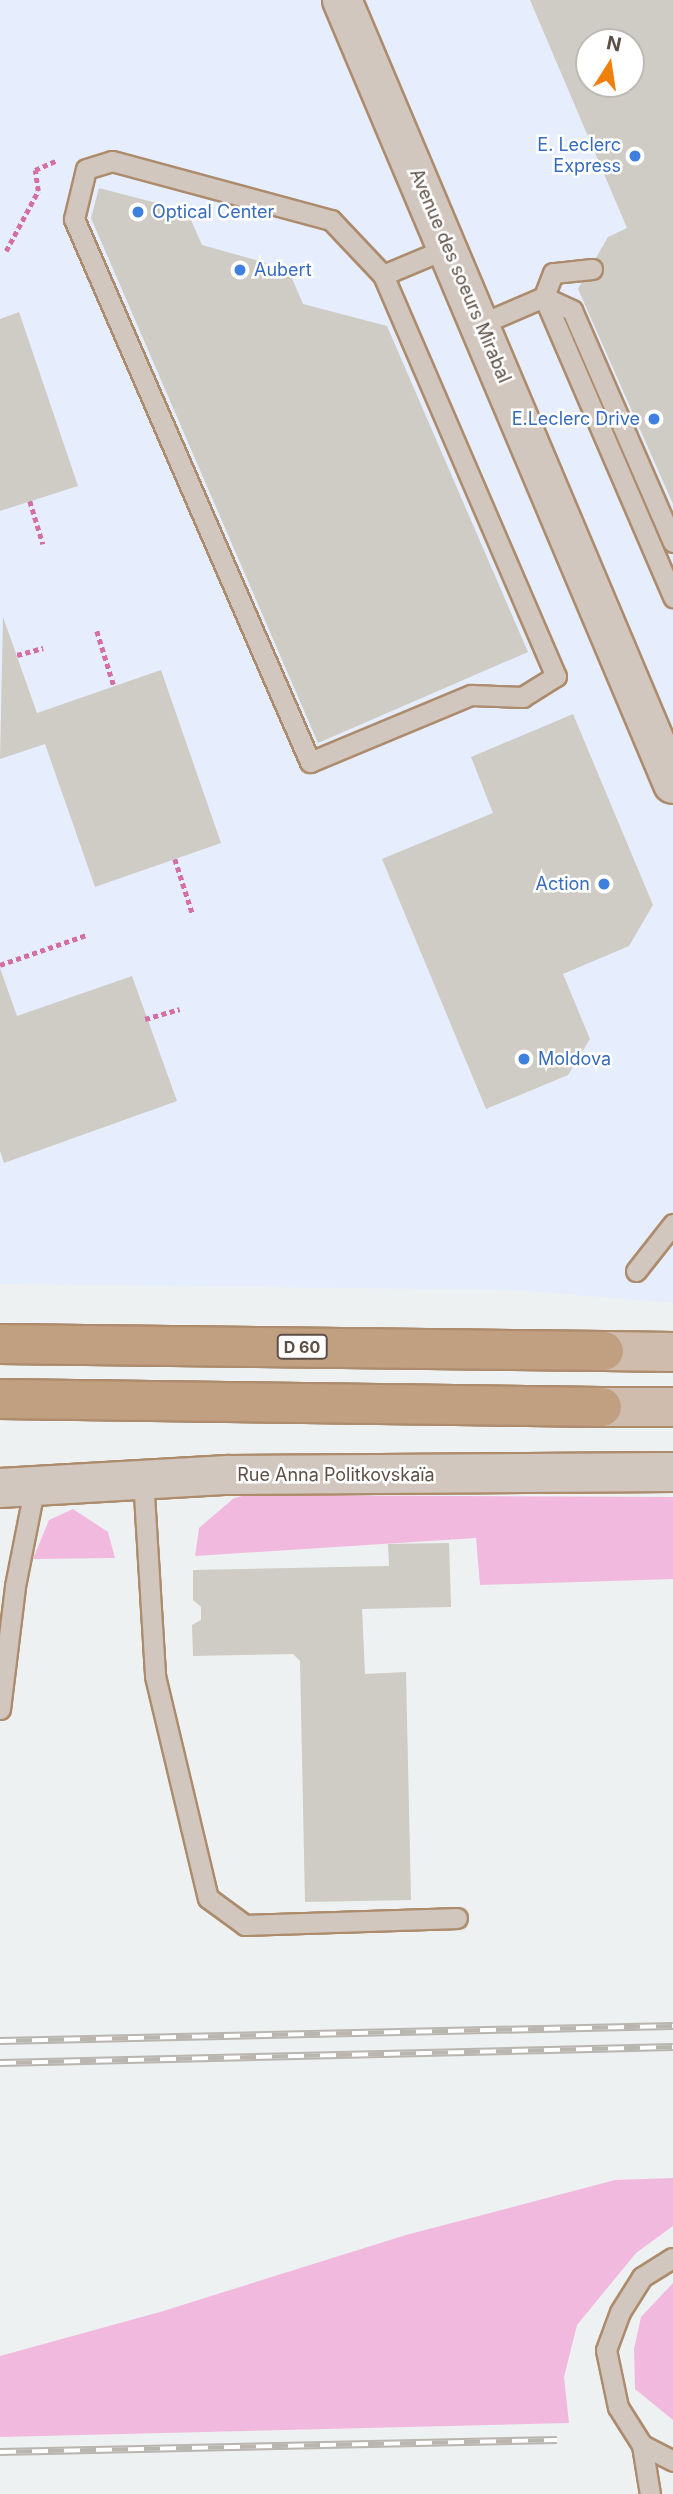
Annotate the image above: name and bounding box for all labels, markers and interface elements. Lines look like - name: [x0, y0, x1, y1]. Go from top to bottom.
- north arrow: [575, 28, 645, 98]
- text: N: [605, 31, 624, 57]
- place label: E. Leclerc Express: [537, 135, 621, 178]
- marker: E. Leclerc Express: [627, 148, 643, 164]
- street label: Avenue des soeurs Mirabal: [405, 166, 515, 386]
- place label: Optical Center: [152, 201, 274, 223]
- marker: Optical Center: [130, 204, 146, 220]
- place label: Aubert: [254, 259, 312, 281]
- marker: Aubert: [232, 262, 248, 278]
- place label: E.Leclerc Drive: [512, 408, 640, 430]
- marker: E.Leclerc Drive: [646, 411, 662, 427]
- place label: Action: [536, 873, 590, 895]
- marker: Action: [596, 876, 612, 892]
- place label: Moldova: [538, 1048, 611, 1070]
- marker: Moldova: [516, 1051, 532, 1067]
- road number: D 60: [276, 1334, 328, 1359]
- street label: Rue Anna Politkovskaïa: [237, 1464, 435, 1486]

